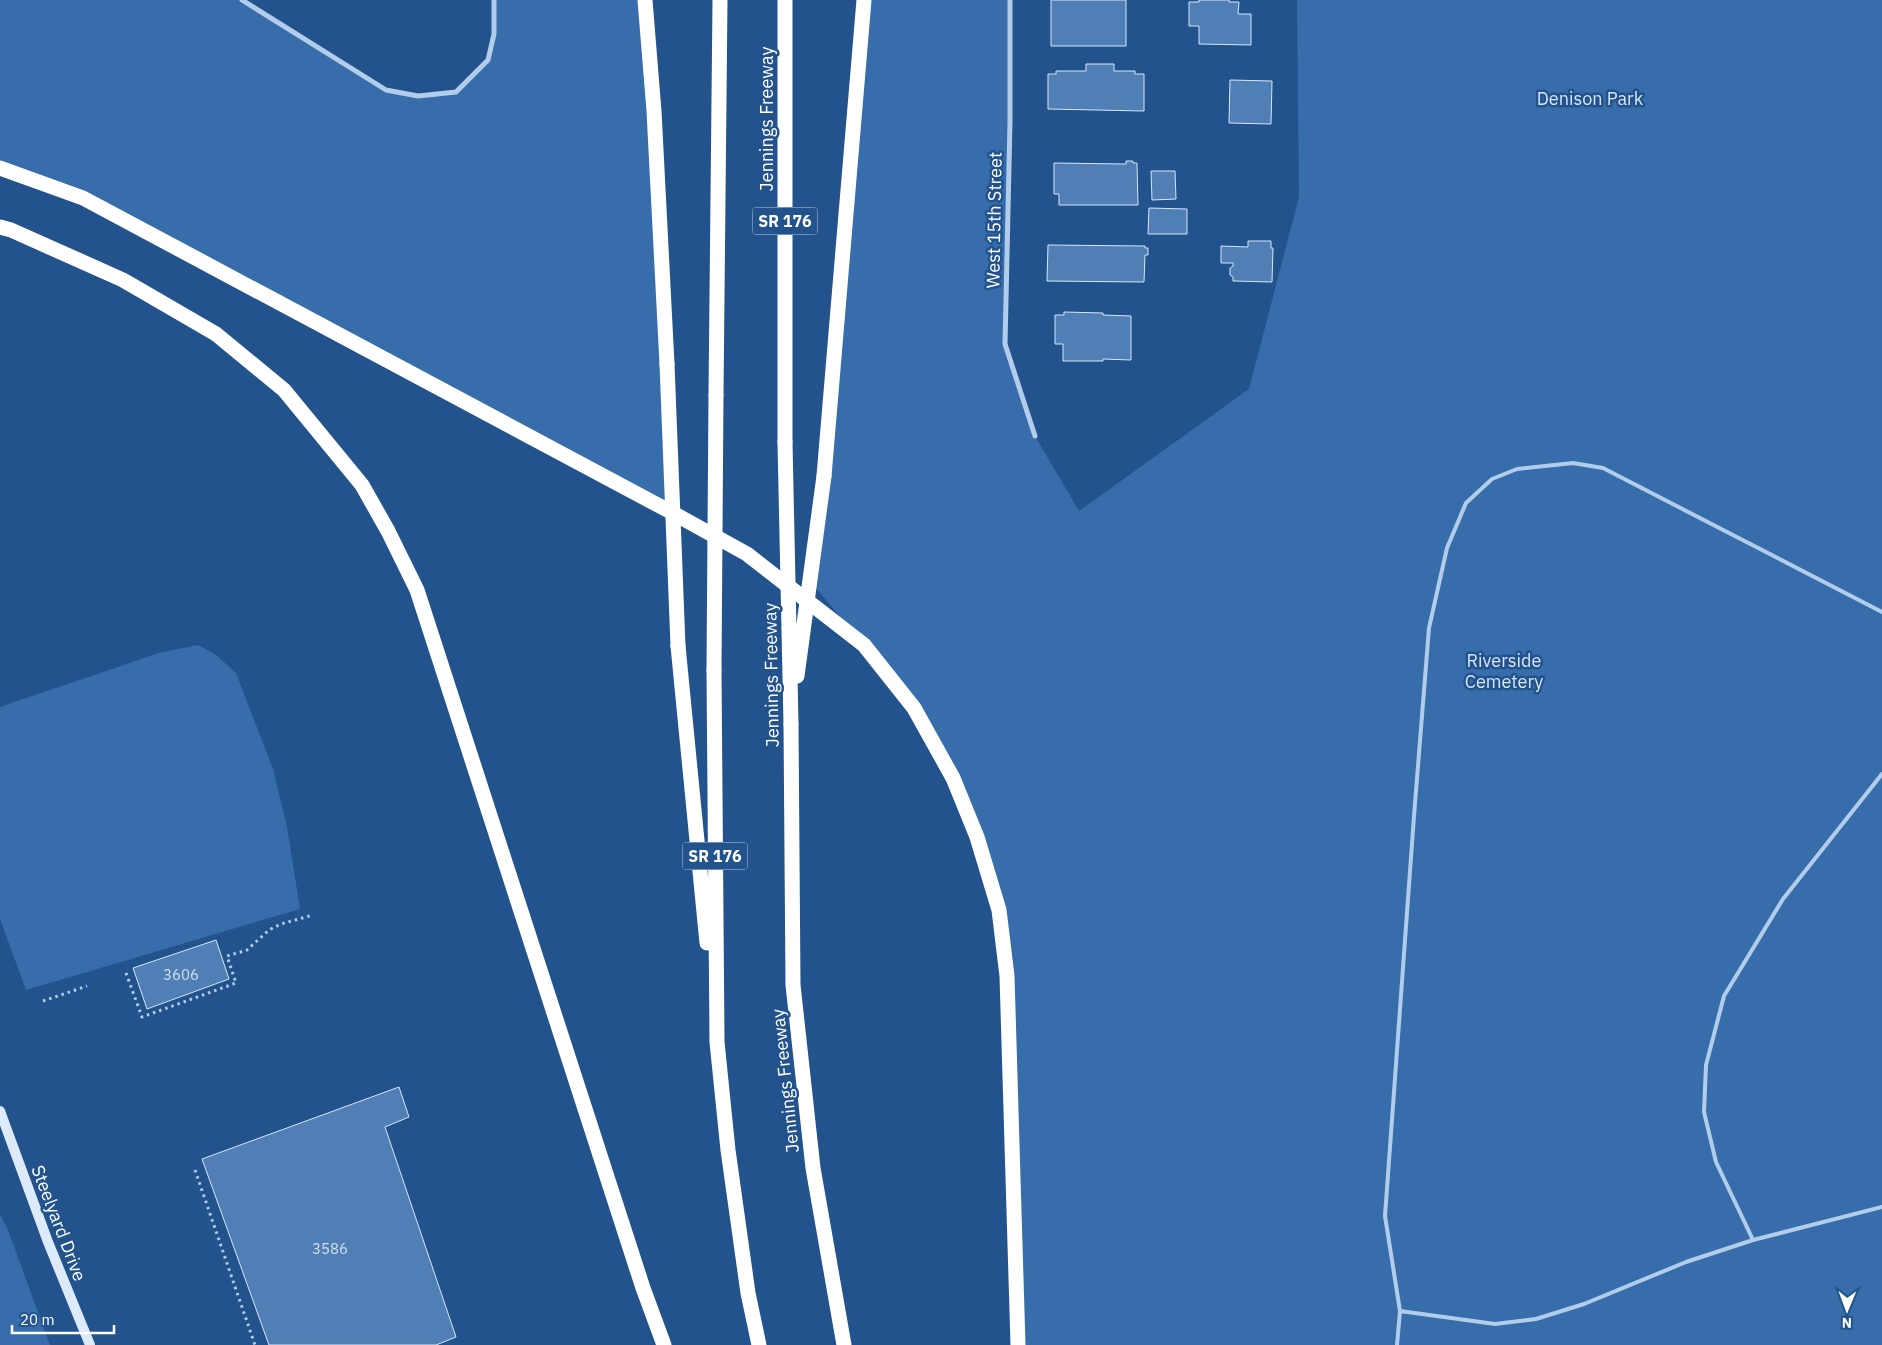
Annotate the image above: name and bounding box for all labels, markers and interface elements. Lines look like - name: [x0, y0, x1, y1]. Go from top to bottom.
- street label: Jennings Freeway: [755, 47, 778, 191]
- park label: Denison Park: [1537, 87, 1644, 110]
- street label: West 15th Street: [981, 151, 1007, 289]
- road number: SR 176: [752, 208, 818, 235]
- street label: Jennings Freeway: [758, 602, 784, 748]
- park label: Riverside Cemetery: [1465, 649, 1543, 693]
- road number: SR 176: [682, 842, 748, 869]
- house number: 3606: [163, 965, 199, 984]
- street label: Jennings Freeway: [766, 1008, 804, 1154]
- street label: Steelyard Drive: [26, 1162, 92, 1284]
- house number: 3586: [312, 1239, 348, 1258]
- north arrow: [1822, 1285, 1872, 1335]
- scale bar: [12, 1302, 115, 1334]
- text: 20 m: [20, 1310, 55, 1329]
- text: N: [1842, 1314, 1852, 1332]

